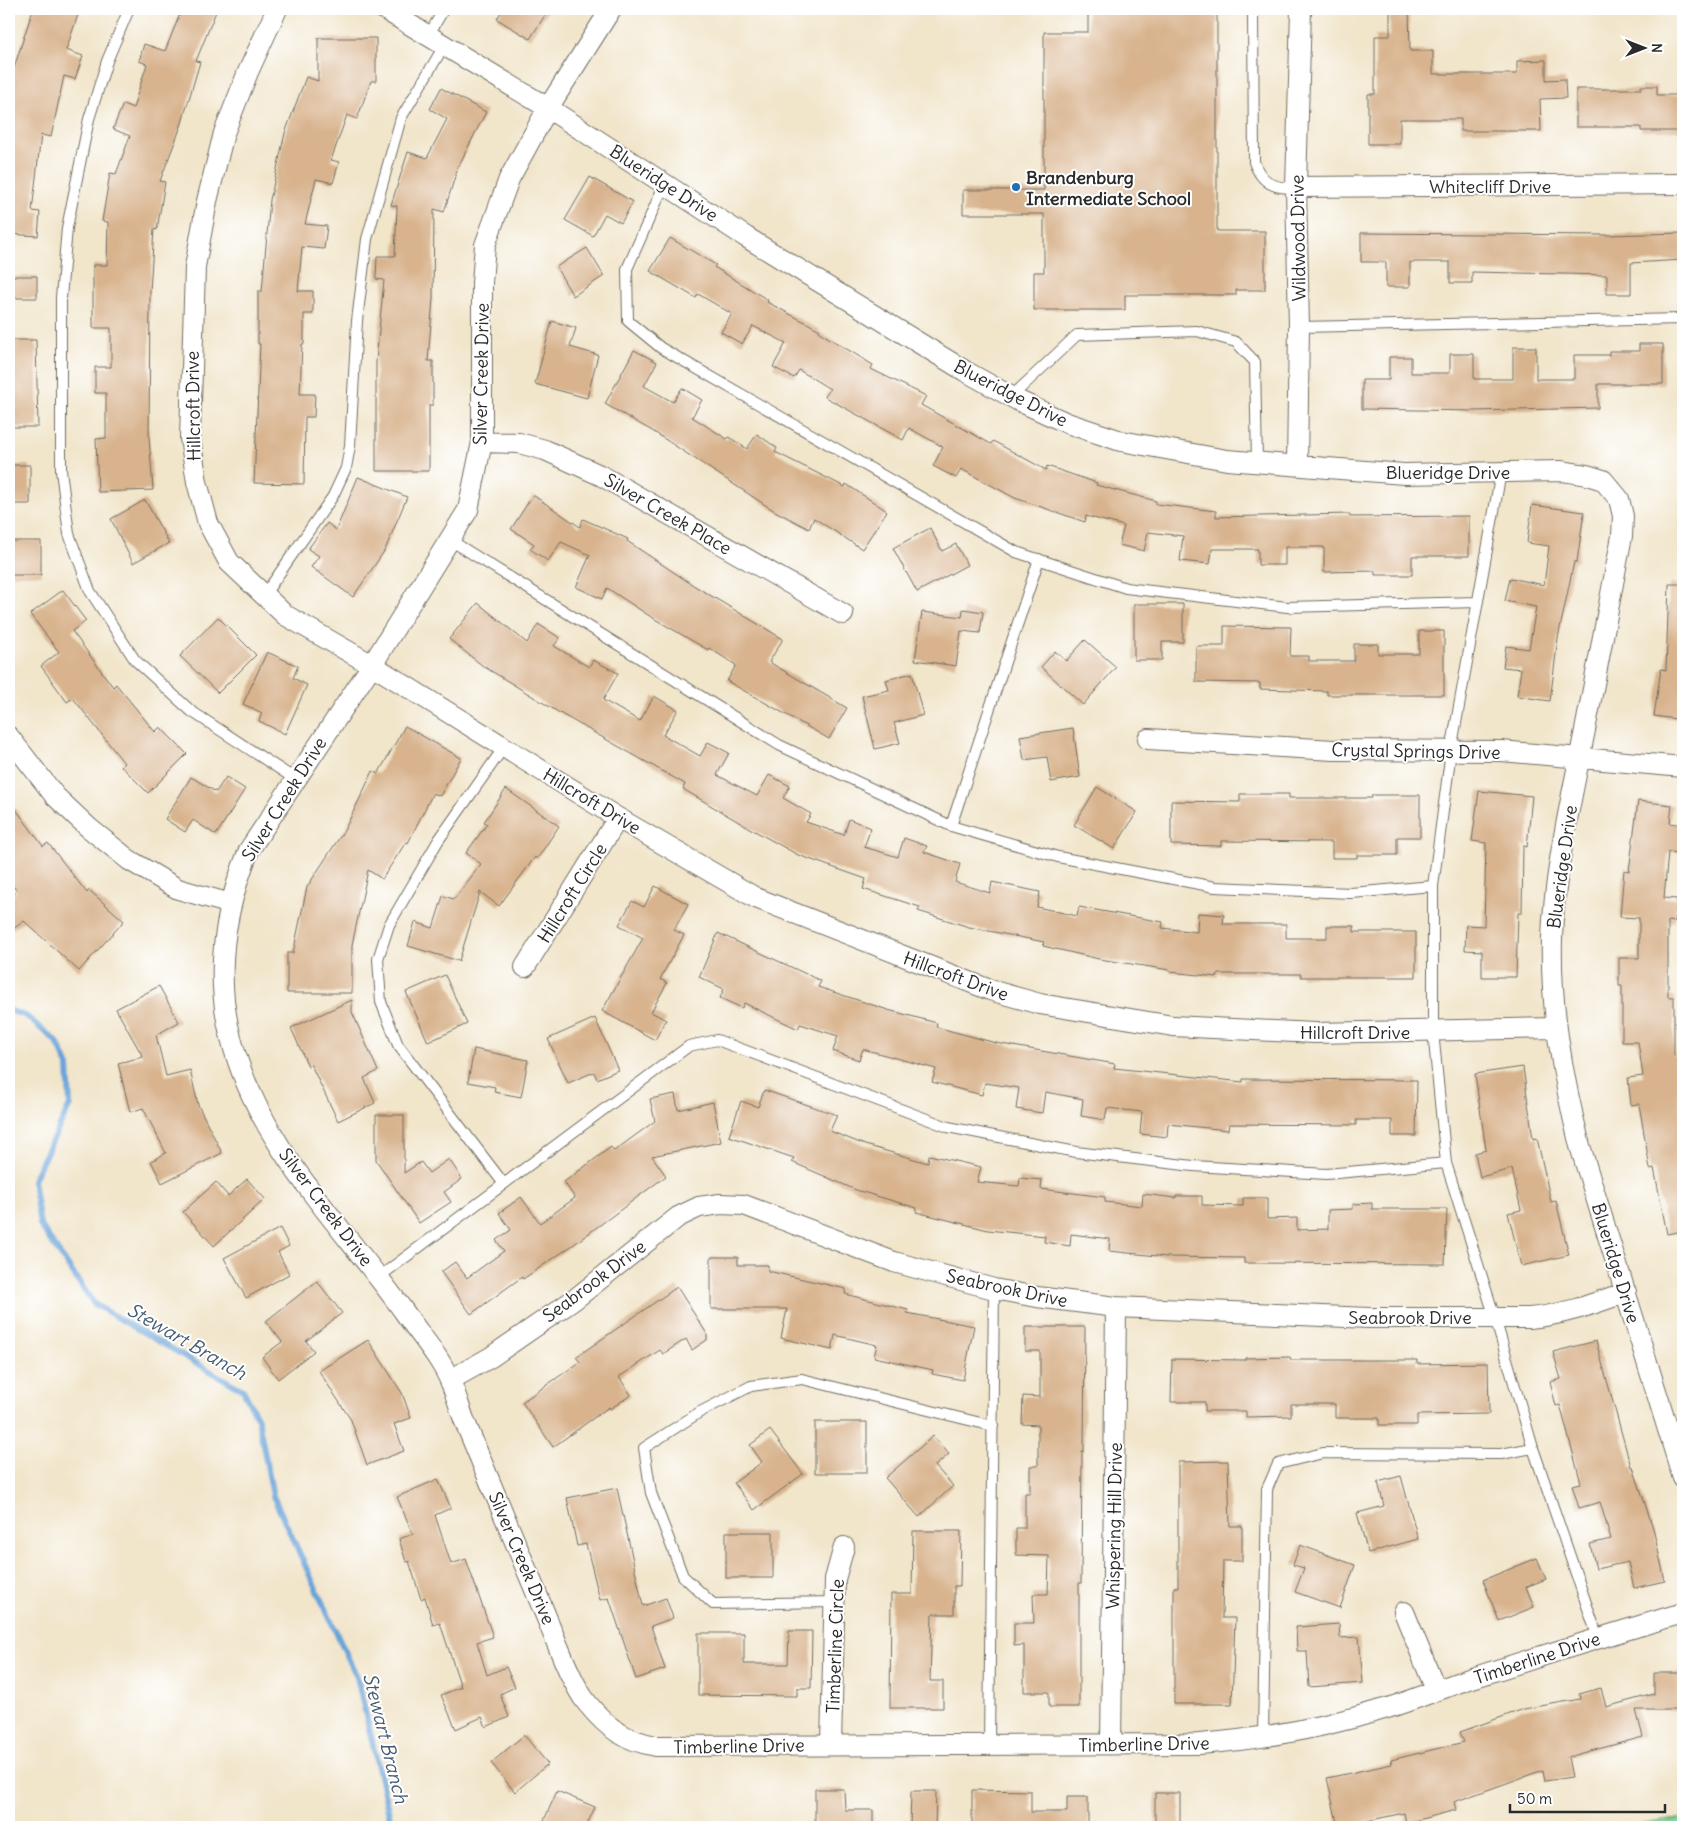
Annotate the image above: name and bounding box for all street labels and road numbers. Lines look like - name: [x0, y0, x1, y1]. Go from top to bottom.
- street label: Blueridge Drive: [606, 139, 722, 227]
- street label: Wildwood Drive: [1285, 174, 1311, 302]
- street label: Whitecliff Drive: [1429, 175, 1551, 198]
- street label: Silver Creek Drive: [468, 303, 494, 445]
- street label: Hillcroft Drive: [181, 351, 205, 461]
- street label: Blueridge Drive: [950, 354, 1072, 432]
- street label: Blueridge Drive: [1386, 461, 1510, 484]
- street label: Silver Creek Place: [600, 468, 736, 560]
- street label: Silver Creek Drive: [237, 733, 331, 865]
- street label: Crystal Springs Drive: [1331, 738, 1501, 764]
- street label: Hillcroft Drive: [539, 763, 645, 839]
- street label: Blueridge Drive: [1542, 804, 1582, 930]
- street label: Hillcroft Circle: [532, 839, 612, 947]
- street label: Hillcroft Drive: [900, 946, 1012, 1006]
- street label: Hillcroft Drive: [1300, 1021, 1410, 1044]
- street label: Silver Creek Drive: [274, 1143, 378, 1271]
- street label: Blueridge Drive: [1587, 1200, 1645, 1326]
- street label: Seabrook Drive: [538, 1235, 650, 1327]
- street label: Seabrook Drive: [944, 1264, 1070, 1312]
- street label: Seabrook Drive: [1348, 1306, 1472, 1329]
- street label: Whispering Hill Drive: [1101, 1442, 1127, 1610]
- street label: Silver Creek Drive: [484, 1488, 560, 1628]
- street label: Timberline Circle: [821, 1578, 849, 1714]
- street label: Timberline Drive: [1471, 1627, 1603, 1689]
- street label: Timberline Drive: [1078, 1731, 1210, 1757]
- street label: Timberline Drive: [673, 1733, 805, 1759]

